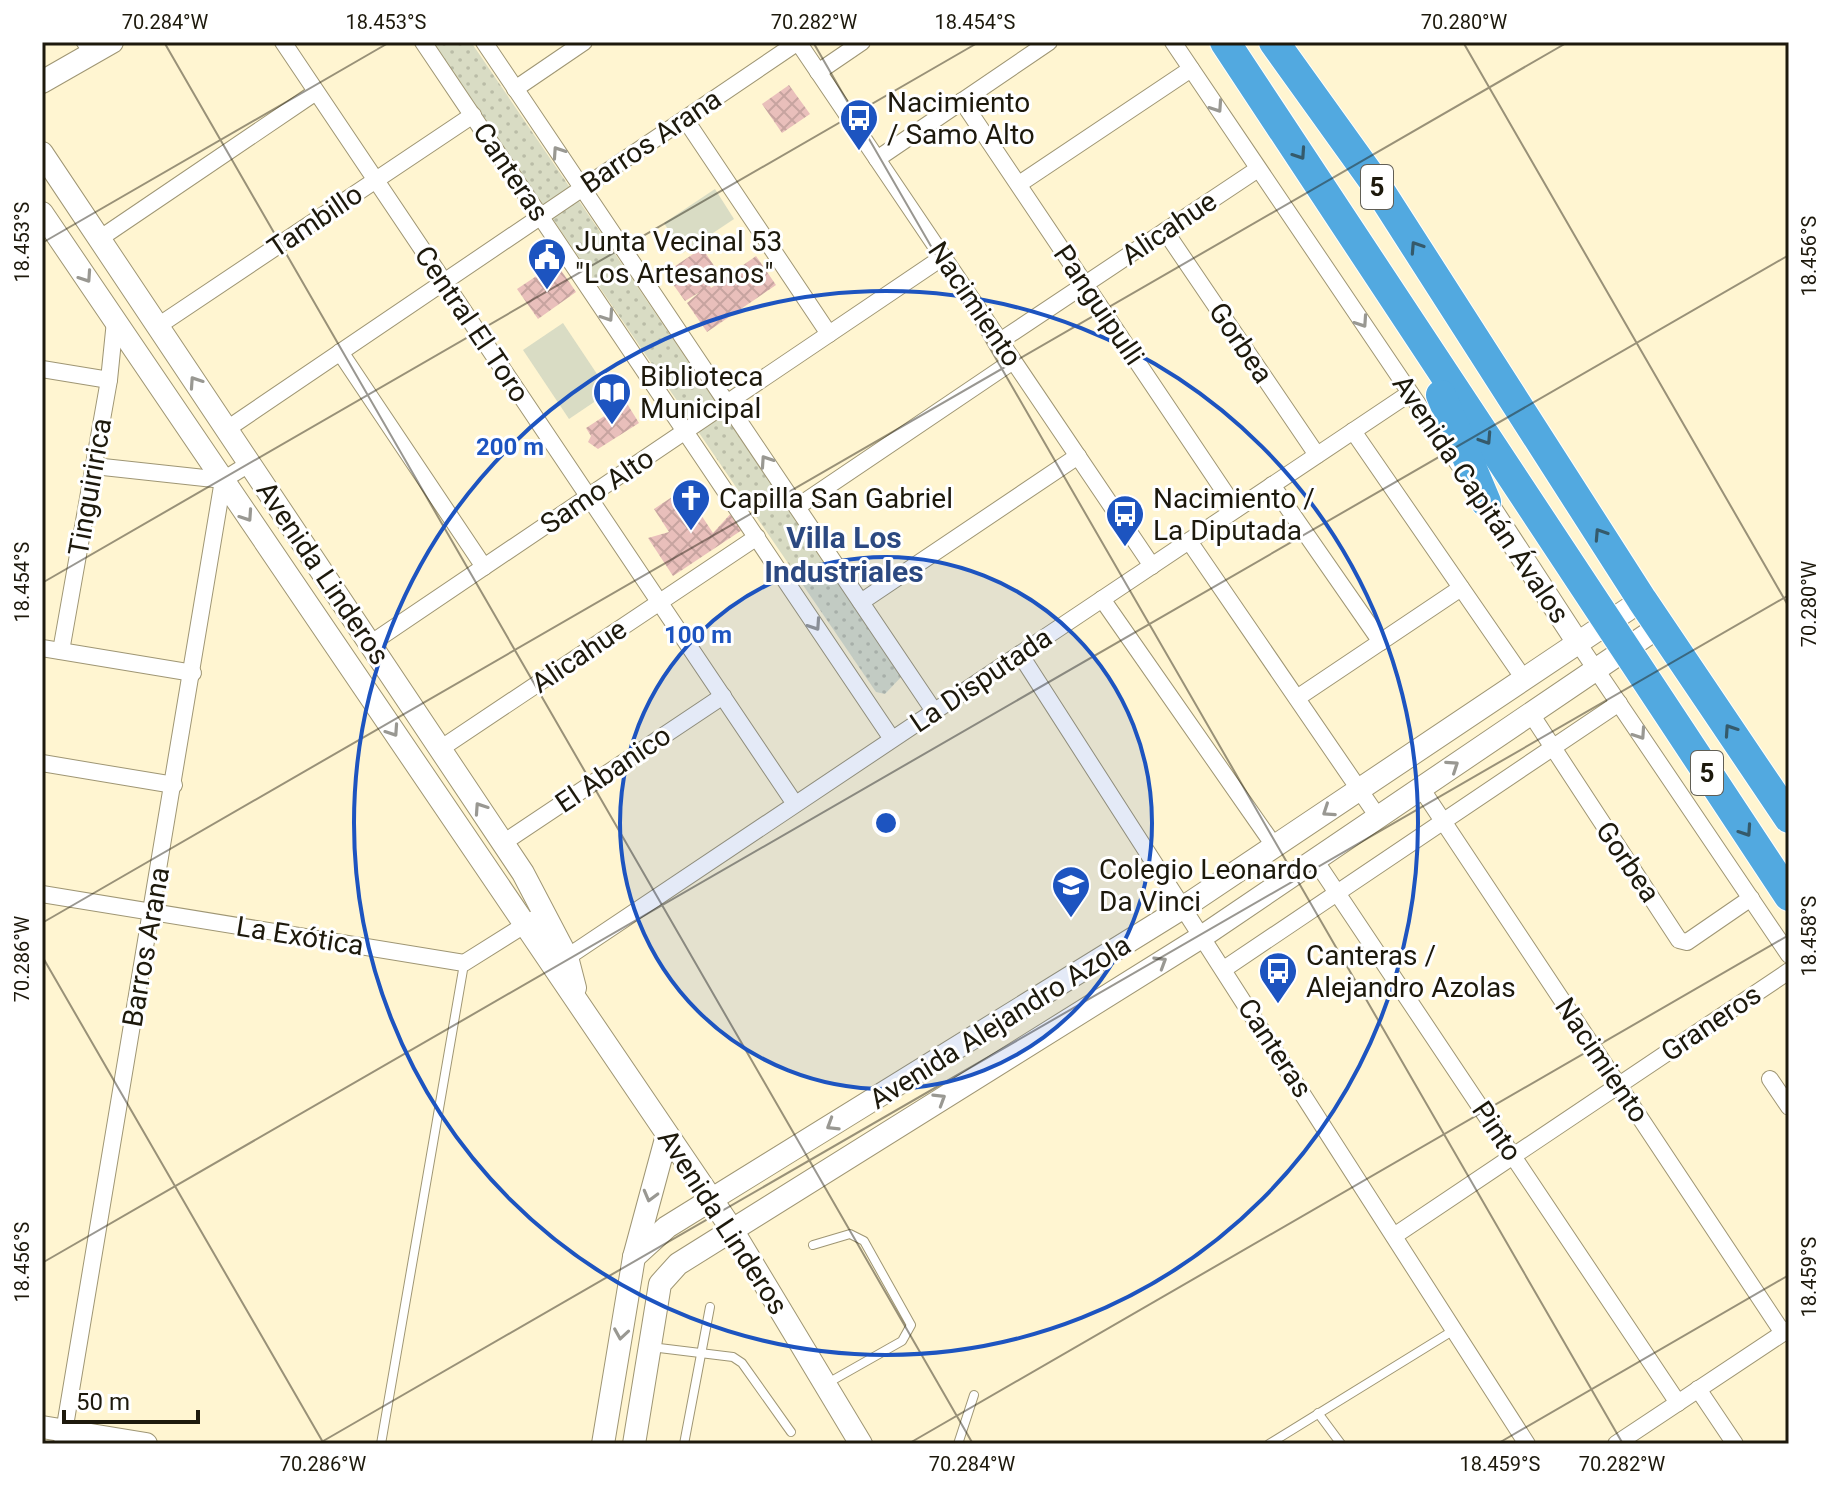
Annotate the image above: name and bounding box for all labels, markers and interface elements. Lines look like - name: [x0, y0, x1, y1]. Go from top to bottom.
- text: 70.284°W: [122, 10, 209, 34]
- text: 18.453°S: [346, 10, 427, 34]
- text: 70.282°W: [771, 10, 858, 34]
- text: 18.454°S: [935, 10, 1016, 34]
- text: 70.280°W: [1421, 10, 1508, 34]
- street label: Barros Arana: [575, 82, 727, 200]
- place label: Nacimiento / Samo Alto: [887, 86, 1035, 151]
- bus stop icon: Nacimiento / Samo Alto: [838, 97, 880, 152]
- one-way arrow: [1207, 98, 1222, 112]
- street label: Canteras: [466, 117, 556, 227]
- one-way arrow: [1290, 145, 1305, 159]
- one-way arrow: [553, 146, 568, 161]
- road number: 5: [1361, 165, 1393, 209]
- street label: Tambillo: [261, 177, 369, 265]
- street label: Alicahue: [1115, 184, 1223, 272]
- text: 18.453°S: [10, 201, 34, 282]
- text: 18.456°S: [1797, 215, 1821, 296]
- place label: Junta Vecinal 53 "Los Artesanos": [575, 225, 782, 290]
- street label: Nacimiento: [921, 235, 1029, 373]
- public building icon: Junta Vecinal 53 "Los Artesanos": [526, 236, 568, 291]
- street label: Panguipulli: [1047, 239, 1151, 371]
- street label: Central El Toro: [408, 240, 536, 408]
- one-way arrow: [1411, 242, 1426, 256]
- one-way arrow: [76, 269, 91, 283]
- street label: Gorbea: [1202, 296, 1280, 390]
- one-way arrow: [598, 307, 613, 321]
- one-way arrow: [1352, 314, 1367, 328]
- place label: Biblioteca Municipal: [640, 360, 763, 425]
- street label: Avenida Capitán Ávalos: [1386, 369, 1576, 629]
- library icon: Biblioteca Municipal: [591, 371, 633, 426]
- one-way arrow: [190, 377, 205, 391]
- street label: Tinguiririca: [62, 415, 118, 559]
- one-way arrow: [1477, 430, 1492, 445]
- text: 200 m: [476, 433, 544, 461]
- street label: Samo Alto: [534, 441, 660, 541]
- one-way arrow: [760, 455, 775, 469]
- street label: Avenida Linderos: [250, 475, 396, 671]
- church icon: Capilla San Gabriel: [670, 477, 712, 532]
- place label: Capilla San Gabriel: [719, 482, 953, 515]
- place label: Nacimiento / La Diputada: [1153, 482, 1315, 547]
- bus stop icon: Nacimiento / La Diputada: [1104, 493, 1146, 548]
- one-way arrow: [237, 507, 252, 521]
- district label: Villa Los Industriales: [764, 520, 924, 589]
- one-way arrow: [1595, 528, 1610, 543]
- text: 18.454°S: [10, 541, 34, 622]
- text: 70.280°W: [1797, 560, 1821, 647]
- street label: Alicahue: [525, 612, 633, 700]
- one-way arrow: [805, 616, 820, 630]
- text: 100 m: [664, 621, 732, 649]
- street label: La Disputada: [904, 621, 1058, 739]
- street label: El Abanico: [549, 718, 677, 820]
- one-way arrow: [383, 722, 398, 736]
- one-way arrow: [1725, 725, 1740, 739]
- one-way arrow: [1630, 726, 1645, 740]
- road number: 5: [1691, 751, 1723, 795]
- one-way arrow: [1444, 761, 1459, 776]
- one-way arrow: [1322, 801, 1336, 816]
- one-way arrow: [475, 802, 490, 816]
- centre of rings: [872, 809, 900, 837]
- street label: Gorbea: [1589, 815, 1667, 909]
- one-way arrow: [1736, 823, 1751, 837]
- place label: Colegio Leonardo Da Vinci: [1099, 853, 1318, 918]
- street label: Barros Arana: [116, 864, 176, 1030]
- school or university icon: Colegio Leonardo Da Vinci: [1050, 864, 1092, 919]
- text: 18.458°S: [1797, 895, 1821, 976]
- street label: La Exótica: [234, 910, 366, 962]
- text: 70.286°W: [10, 915, 34, 1002]
- street label: Avenida Alejandro Azola: [863, 928, 1137, 1116]
- place label: Canteras / Alejandro Azolas: [1306, 939, 1516, 1004]
- bus stop icon: Canteras / Alejandro Azolas: [1257, 950, 1299, 1005]
- one-way arrow: [1152, 956, 1167, 971]
- street label: Graneros: [1655, 978, 1767, 1068]
- street label: Nacimiento: [1548, 991, 1656, 1129]
- street label: Canteras: [1231, 992, 1319, 1104]
- one-way arrow: [931, 1093, 946, 1108]
- street label: Pinto: [1465, 1095, 1529, 1167]
- one-way arrow: [826, 1116, 841, 1131]
- street label: Avenida Linderos: [651, 1123, 795, 1321]
- one-way arrow: [643, 1188, 660, 1202]
- text: 18.456°S: [10, 1221, 34, 1302]
- text: 18.459°S: [1797, 1236, 1821, 1317]
- one-way arrow: [614, 1327, 631, 1341]
- scale bar: [64, 1374, 198, 1424]
- text: 50 m: [76, 1388, 130, 1416]
- text: 70.286°W: [280, 1452, 367, 1476]
- text: 70.284°W: [929, 1452, 1016, 1476]
- text: 18.459°S: [1460, 1452, 1541, 1476]
- text: 70.282°W: [1579, 1452, 1666, 1476]

